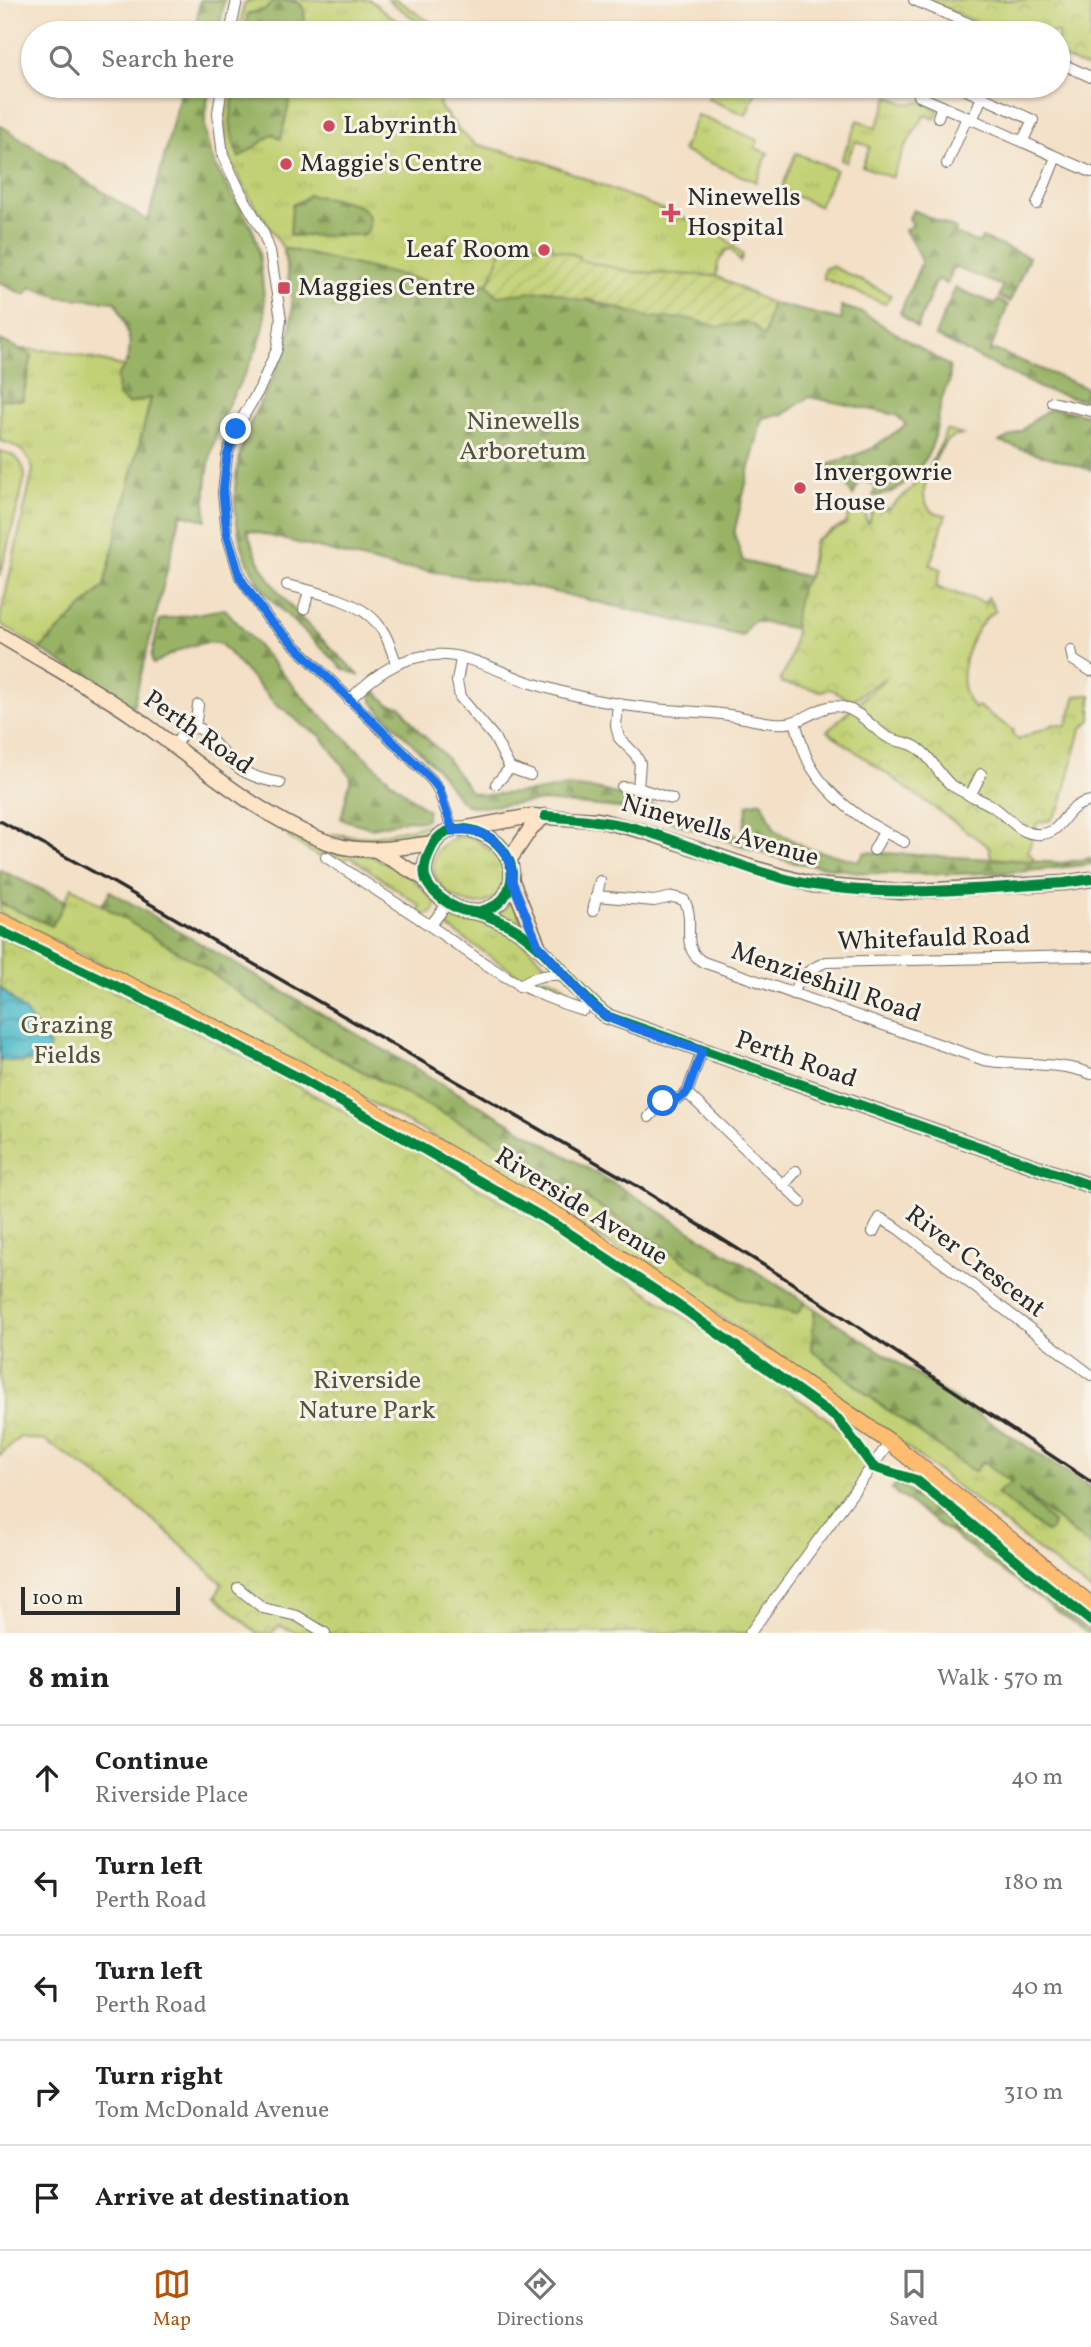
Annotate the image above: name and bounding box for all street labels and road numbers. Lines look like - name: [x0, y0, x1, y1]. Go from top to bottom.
- street label: Perth Road: [136, 682, 260, 784]
- street label: Ninewells Avenue: [617, 786, 823, 876]
- street label: Whitefauld Road: [837, 918, 1031, 960]
- street label: Menzieshill Road: [726, 934, 926, 1032]
- street label: Perth Road: [730, 1022, 862, 1098]
- street label: Riverside Avenue: [487, 1139, 675, 1275]
- street label: River Crescent: [897, 1197, 1053, 1327]

